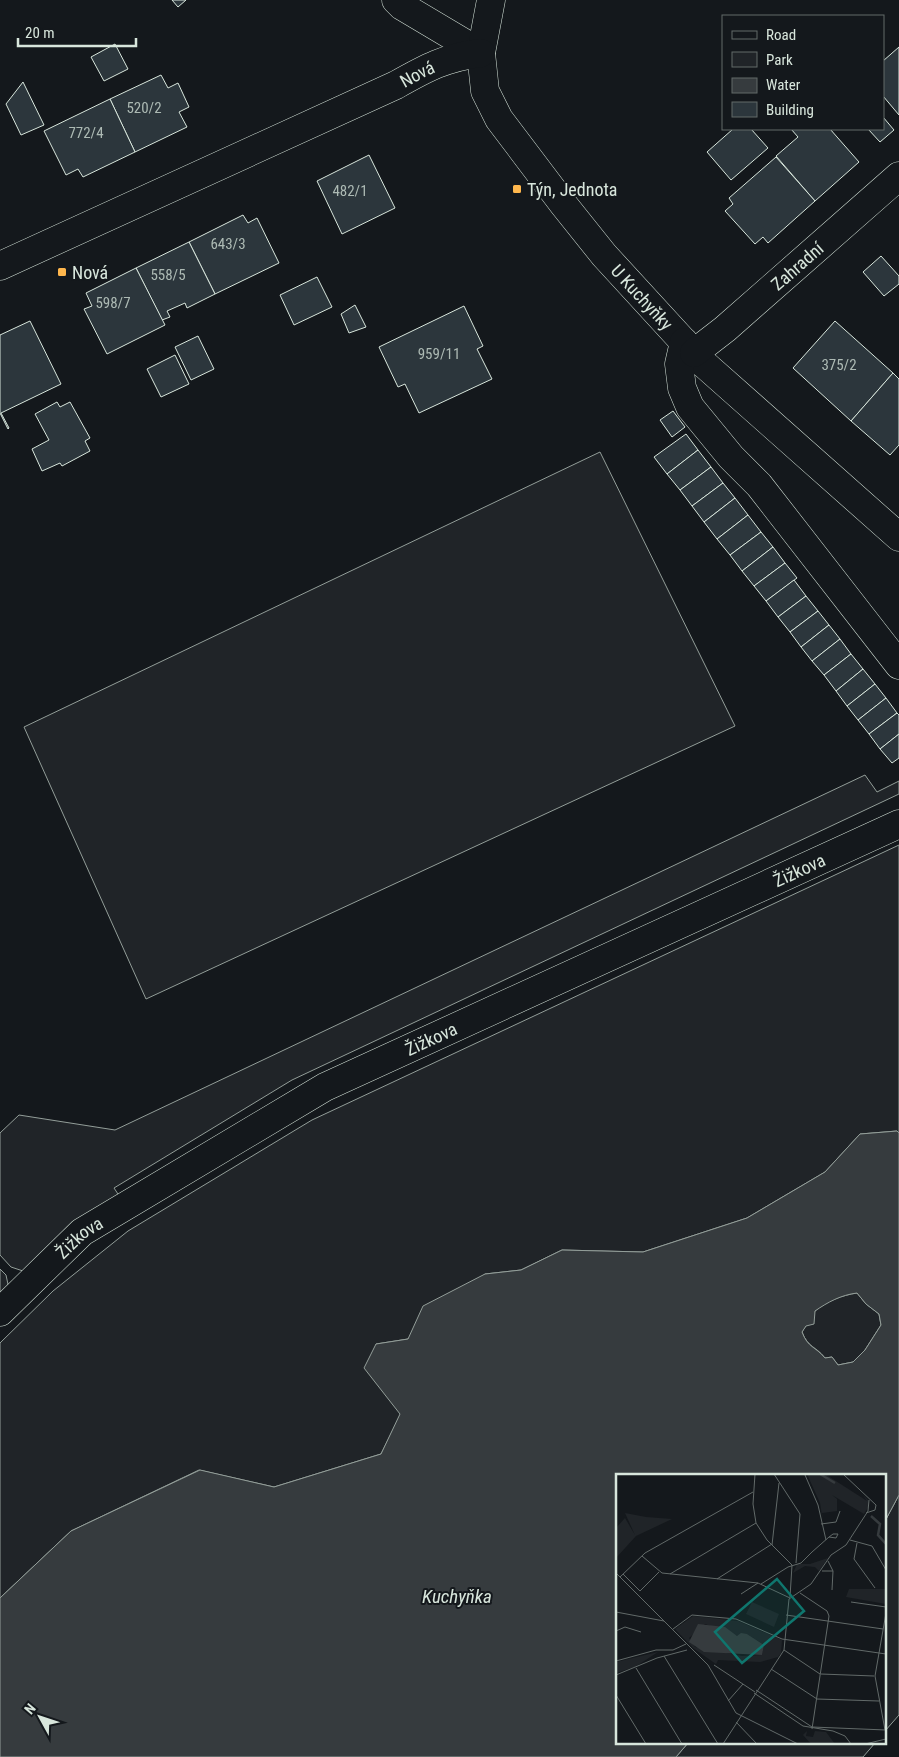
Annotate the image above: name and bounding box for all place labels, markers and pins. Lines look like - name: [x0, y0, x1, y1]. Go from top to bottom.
- place label: Týn, Jednota: [527, 179, 617, 200]
- marker: Týn, Jednota: [511, 183, 523, 195]
- place label: Nová: [72, 262, 108, 283]
- marker: Nová: [56, 266, 68, 278]

